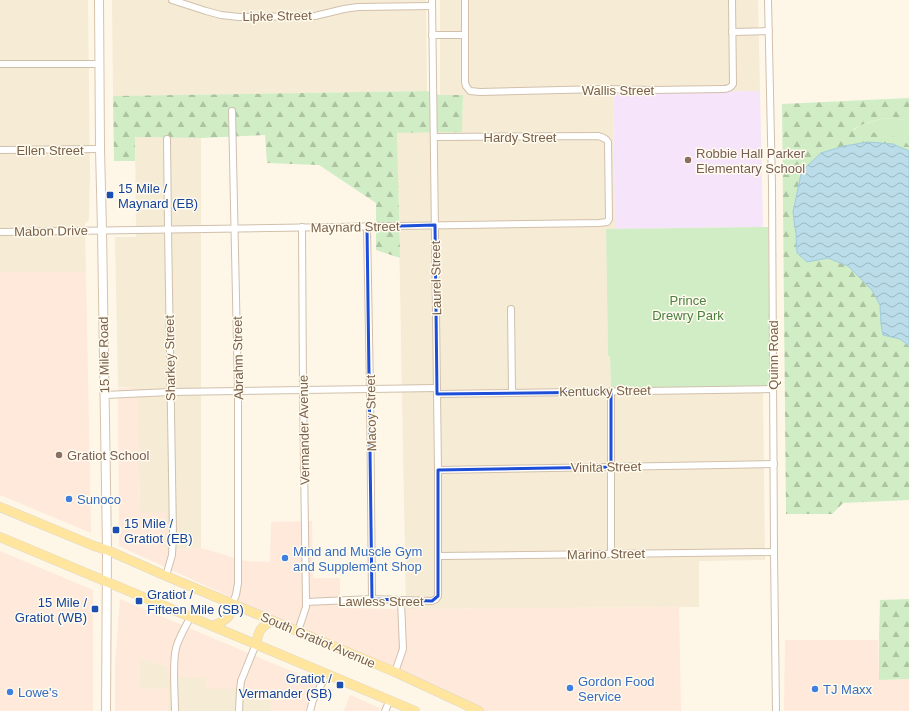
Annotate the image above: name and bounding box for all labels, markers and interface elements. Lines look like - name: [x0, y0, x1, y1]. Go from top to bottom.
- street label: Lipke Street: [242, 8, 312, 24]
- street label: Wallis Street: [582, 83, 655, 98]
- street label: Hardy Street: [484, 130, 557, 145]
- street label: Ellen Street: [16, 143, 84, 158]
- place label: Robbie Hall Parker Elementary School: [696, 146, 806, 176]
- marker: Robbie Hall Parker Elementary School: [683, 155, 693, 165]
- place label: 15 Mile / Maynard (EB): [118, 181, 198, 211]
- marker: 15 Mile / Maynard (EB): [105, 190, 115, 200]
- street label: Maynard Street: [310, 219, 400, 235]
- street label: Mabon Drive: [14, 223, 88, 239]
- street label: Laurel Street: [428, 240, 444, 315]
- park label: Prince Drewry Park: [652, 293, 724, 323]
- street label: Sharkey Street: [162, 315, 178, 401]
- street label: Abrahm Street: [230, 316, 246, 400]
- street label: 15 Mile Road: [96, 317, 112, 393]
- street label: Quinn Road: [766, 320, 781, 390]
- street label: Macoy Street: [363, 374, 379, 451]
- street label: Vermander Avenue: [296, 375, 312, 485]
- street label: Kentucky Street: [559, 383, 651, 399]
- place label: Gratiot School: [67, 448, 149, 463]
- marker: Gratiot School: [54, 450, 64, 460]
- street label: Vinita Street: [571, 459, 642, 475]
- place label: Sunoco: [77, 492, 121, 507]
- marker: Sunoco: [64, 494, 74, 504]
- place label: 15 Mile / Gratiot (EB): [124, 516, 193, 546]
- marker: 15 Mile / Gratiot (EB): [111, 525, 121, 535]
- place label: Mind and Muscle Gym and Supplement Shop: [293, 544, 422, 574]
- street label: Marino Street: [567, 546, 646, 562]
- marker: Mind and Muscle Gym and Supplement Shop: [280, 553, 290, 563]
- place label: Gratiot / Fifteen Mile (SB): [147, 587, 244, 617]
- street label: Lawless Street: [338, 594, 424, 609]
- place label: 15 Mile / Gratiot (WB): [15, 595, 87, 625]
- marker: Gratiot / Fifteen Mile (SB): [134, 596, 144, 606]
- marker: 15 Mile / Gratiot (WB): [90, 604, 100, 614]
- street label: South Gratiot Avenue: [258, 609, 378, 671]
- place label: Gratiot / Vermander (SB): [239, 671, 332, 701]
- place label: Gordon Food Service: [578, 674, 655, 704]
- marker: Gratiot / Vermander (SB): [335, 680, 345, 690]
- place label: TJ Maxx: [823, 682, 873, 697]
- marker: Gordon Food Service: [565, 683, 575, 693]
- marker: TJ Maxx: [810, 684, 820, 694]
- place label: Lowe's: [18, 685, 59, 700]
- marker: Lowe's: [5, 687, 15, 697]

